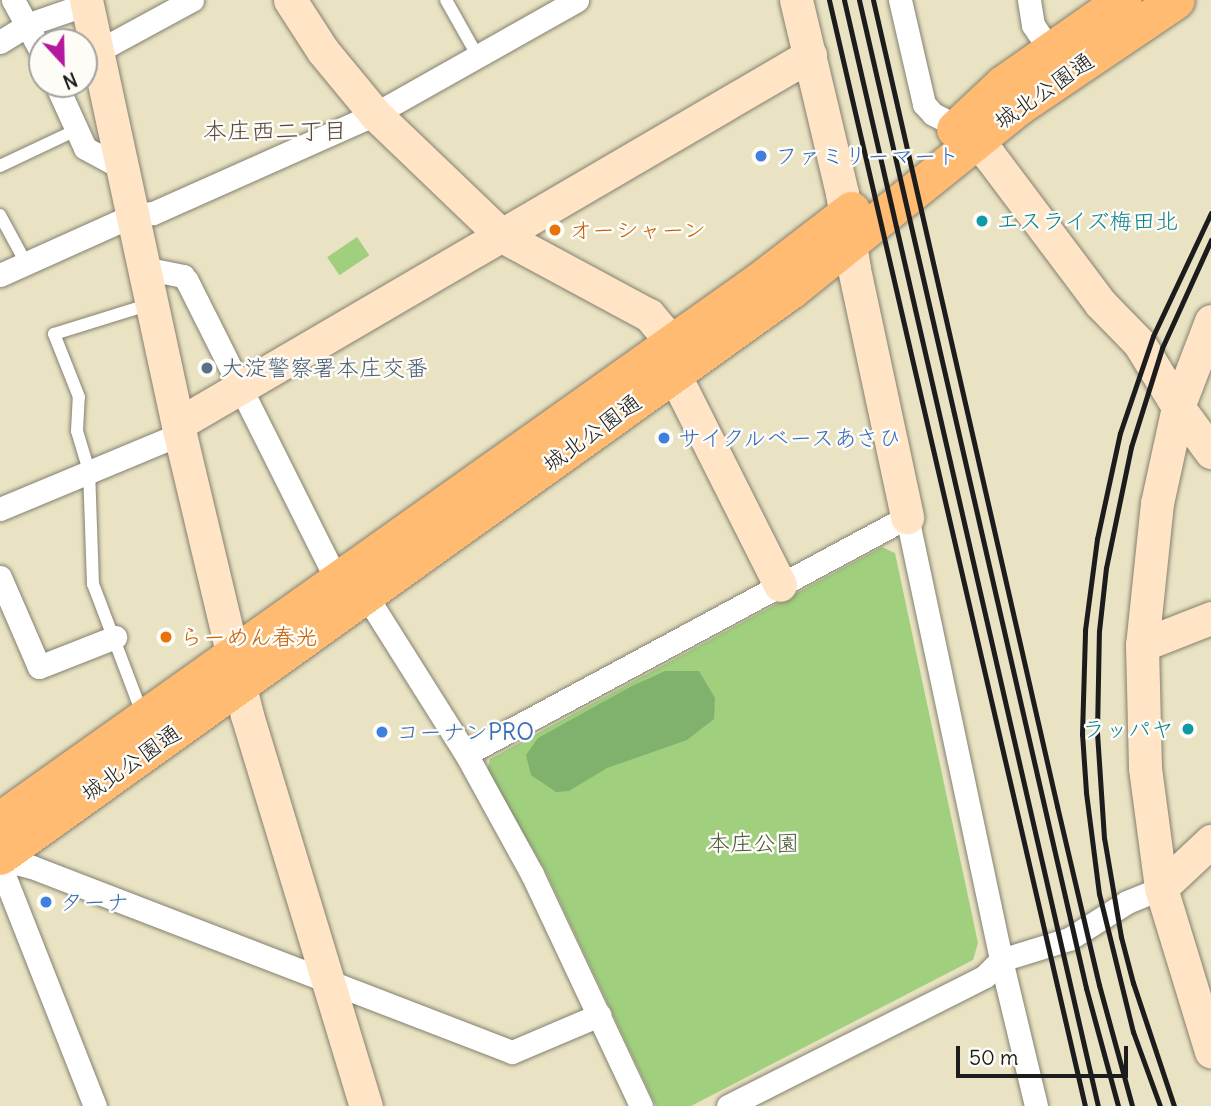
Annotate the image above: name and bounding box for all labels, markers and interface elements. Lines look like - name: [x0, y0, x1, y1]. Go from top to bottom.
- north arrow: [28, 28, 98, 98]
- street label: 城北公園通: [989, 47, 1099, 135]
- text: N: [60, 67, 81, 94]
- district label: 本庄西二丁目: [203, 117, 347, 145]
- place label: ファミリーマート: [775, 142, 959, 170]
- marker: ファミリーマート: [753, 148, 769, 164]
- place label: エスライズ梅田北: [996, 207, 1180, 235]
- marker: エスライズ梅田北: [974, 213, 990, 229]
- place label: オーシャーン: [569, 216, 707, 244]
- marker: オーシャーン: [547, 222, 563, 238]
- place label: 大淀警察署本庄交番: [221, 354, 428, 382]
- marker: 大淀警察署本庄交番: [199, 360, 215, 376]
- street label: 城北公園通: [537, 388, 647, 478]
- place label: サイクルベースあさひ: [678, 424, 908, 452]
- marker: サイクルベースあさひ: [656, 430, 672, 446]
- place label: らーめん春光: [180, 623, 318, 651]
- marker: らーめん春光: [158, 629, 174, 645]
- place label: ラッパヤ: [1082, 715, 1174, 743]
- place label: コーナンPRO: [396, 718, 534, 746]
- street label: 城北公園通: [76, 719, 186, 807]
- marker: ラッパヤ: [1180, 721, 1196, 737]
- marker: コーナンPRO: [374, 724, 390, 740]
- park label: 本庄公園: [707, 829, 799, 857]
- place label: ターナ: [60, 888, 129, 916]
- marker: ターナ: [38, 894, 54, 910]
- scale bar: [959, 1032, 1130, 1076]
- text: 50 m: [969, 1044, 1018, 1071]

